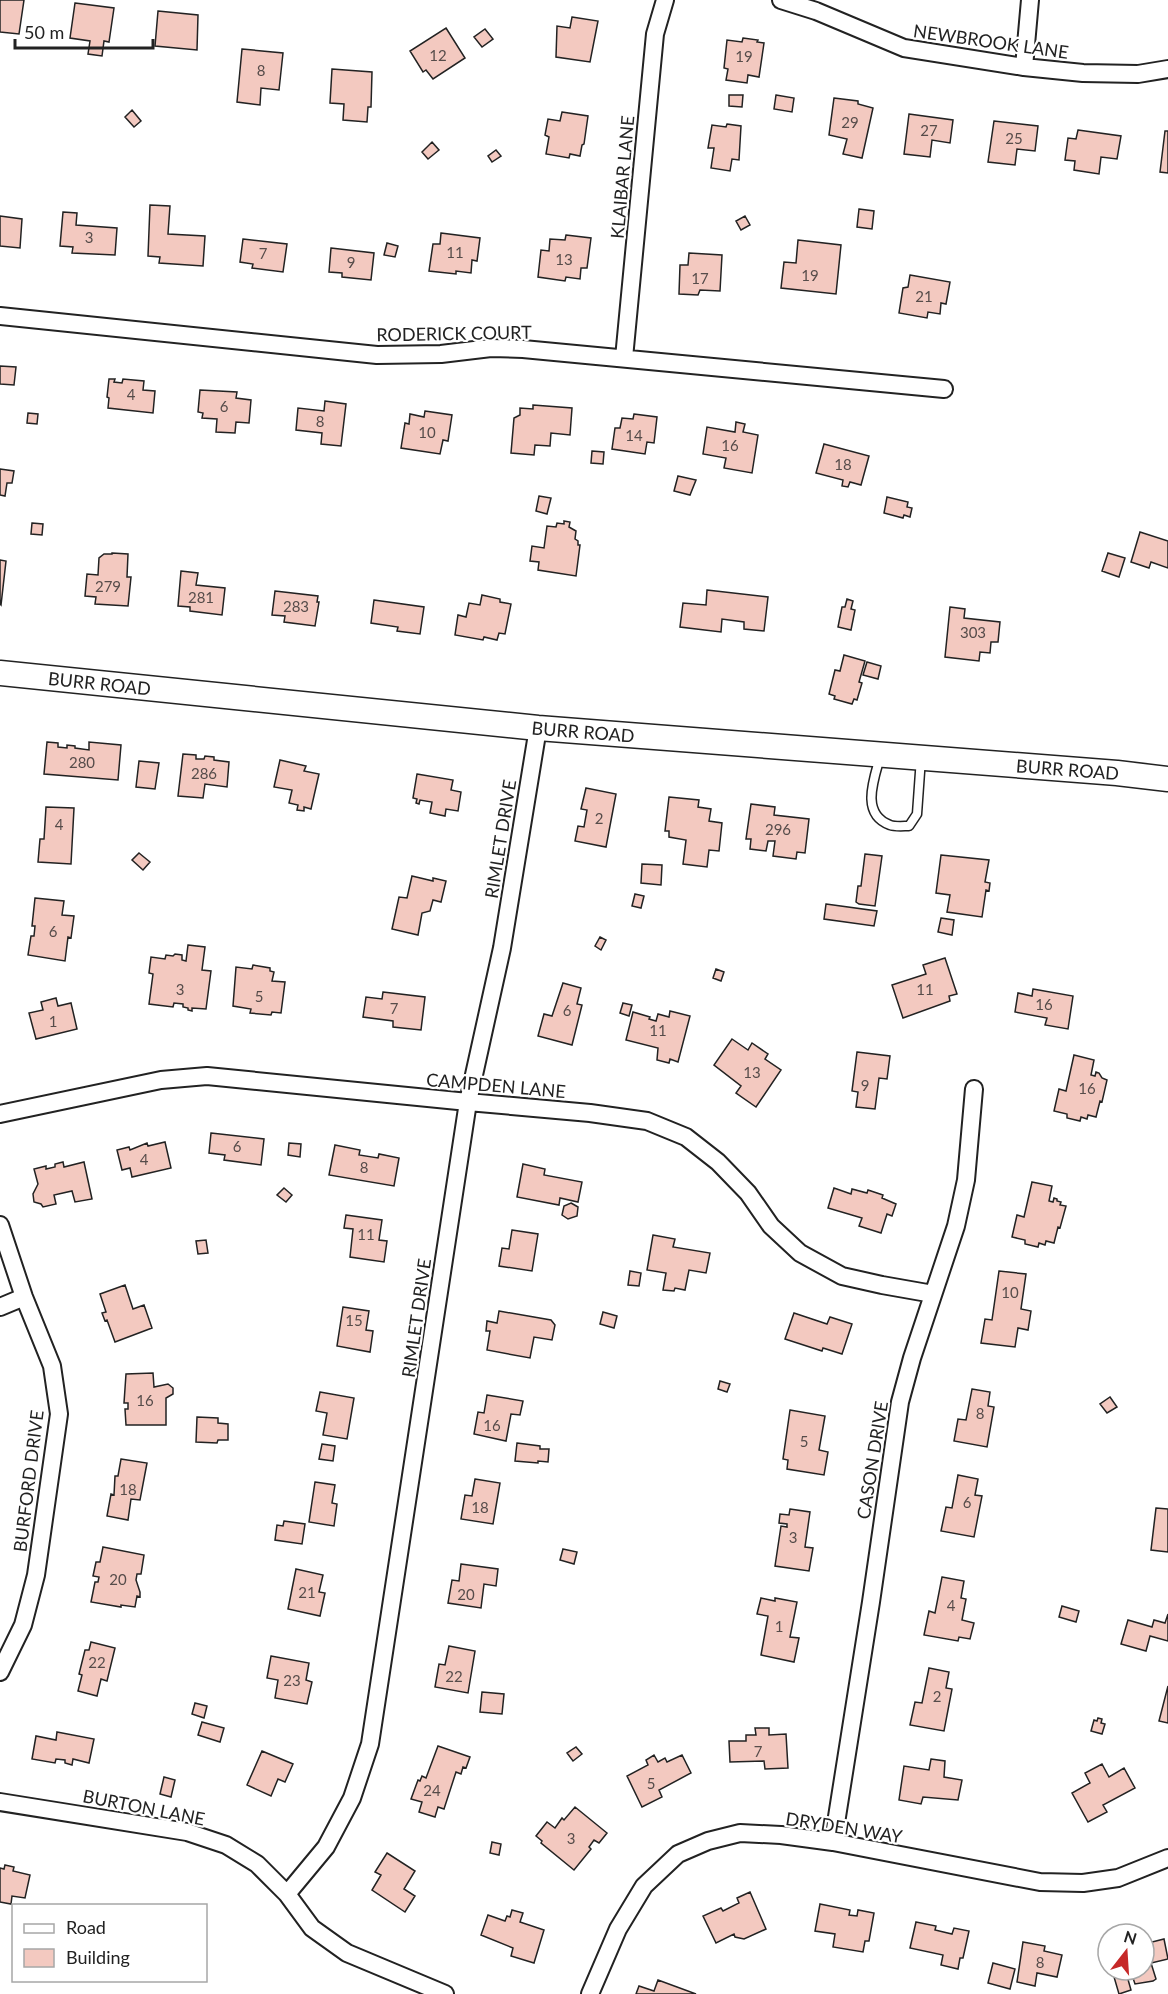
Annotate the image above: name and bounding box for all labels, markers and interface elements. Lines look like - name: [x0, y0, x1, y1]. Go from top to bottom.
- scale bar: [15, 12, 153, 50]
- street label: NEWBROOK LANE: [912, 19, 1070, 63]
- text: 50 m: [24, 21, 64, 43]
- house number: 12: [429, 46, 447, 64]
- house number: 19: [735, 47, 753, 65]
- house number: 8: [257, 61, 265, 79]
- house number: 29: [841, 113, 859, 131]
- street label: KLAIBAR LANE: [606, 115, 638, 239]
- house number: 27: [920, 121, 938, 139]
- house number: 25: [1005, 129, 1023, 147]
- house number: 3: [85, 228, 93, 246]
- house number: 11: [446, 243, 464, 261]
- house number: 7: [259, 244, 268, 262]
- house number: 13: [555, 250, 573, 268]
- house number: 9: [347, 253, 355, 271]
- house number: 19: [801, 266, 819, 284]
- house number: 17: [691, 269, 709, 287]
- house number: 21: [915, 287, 933, 305]
- street label: RODERICK COURT: [376, 321, 532, 345]
- house number: 4: [127, 385, 136, 403]
- house number: 6: [220, 397, 229, 415]
- house number: 8: [316, 412, 324, 430]
- house number: 10: [418, 423, 436, 441]
- house number: 14: [625, 426, 643, 444]
- house number: 16: [721, 436, 739, 454]
- house number: 18: [834, 455, 852, 473]
- house number: 279: [95, 577, 121, 595]
- house number: 281: [188, 588, 214, 606]
- house number: 283: [283, 597, 309, 615]
- house number: 303: [960, 623, 986, 641]
- street label: BURR ROAD: [47, 667, 152, 699]
- street label: BURR ROAD: [531, 716, 635, 746]
- house number: 280: [69, 753, 95, 771]
- street label: BURR ROAD: [1015, 754, 1120, 784]
- house number: 286: [191, 764, 217, 782]
- street label: RIMLET DRIVE: [480, 778, 520, 900]
- house number: 2: [595, 809, 603, 827]
- house number: 4: [55, 815, 64, 833]
- house number: 296: [765, 820, 791, 838]
- house number: 6: [49, 922, 58, 940]
- house number: 3: [176, 980, 184, 998]
- house number: 11: [916, 980, 934, 998]
- house number: 5: [255, 987, 263, 1005]
- house number: 16: [1035, 995, 1053, 1013]
- house number: 7: [390, 999, 399, 1017]
- house number: 6: [563, 1001, 572, 1019]
- house number: 1: [49, 1012, 57, 1030]
- house number: 11: [649, 1021, 667, 1039]
- house number: 13: [743, 1063, 761, 1081]
- street label: CAMPDEN LANE: [425, 1068, 567, 1102]
- house number: 9: [861, 1076, 869, 1094]
- house number: 16: [1078, 1079, 1096, 1097]
- house number: 6: [233, 1137, 242, 1155]
- house number: 4: [140, 1150, 149, 1168]
- house number: 8: [360, 1158, 368, 1176]
- house number: 11: [357, 1225, 375, 1243]
- street label: RIMLET DRIVE: [397, 1257, 435, 1379]
- house number: 10: [1001, 1283, 1019, 1301]
- house number: 15: [345, 1311, 363, 1329]
- house number: 16: [136, 1391, 154, 1409]
- street label: CASON DRIVE: [852, 1399, 892, 1521]
- house number: 8: [976, 1404, 984, 1422]
- street label: BURFORD DRIVE: [8, 1409, 48, 1553]
- house number: 16: [483, 1416, 501, 1434]
- house number: 5: [800, 1432, 808, 1450]
- house number: 18: [119, 1480, 137, 1498]
- house number: 6: [963, 1493, 972, 1511]
- house number: 18: [471, 1498, 489, 1516]
- house number: 3: [789, 1528, 797, 1546]
- house number: 20: [109, 1570, 127, 1588]
- house number: 21: [298, 1583, 316, 1601]
- house number: 20: [457, 1585, 475, 1603]
- house number: 4: [947, 1596, 956, 1614]
- house number: 1: [775, 1617, 783, 1635]
- house number: 22: [88, 1653, 106, 1671]
- house number: 22: [445, 1667, 463, 1685]
- house number: 23: [283, 1671, 301, 1689]
- house number: 2: [933, 1687, 941, 1705]
- house number: 7: [754, 1742, 763, 1760]
- house number: 5: [647, 1774, 655, 1792]
- house number: 24: [423, 1781, 441, 1799]
- street label: BURTON LANE: [81, 1784, 207, 1830]
- street label: DRYDEN WAY: [784, 1807, 905, 1847]
- house number: 3: [567, 1829, 575, 1847]
- legend: [12, 1904, 207, 1982]
- text: Road: [66, 1916, 106, 1938]
- north arrow: [1096, 1922, 1156, 1982]
- text: N: [1122, 1926, 1139, 1948]
- text: Building: [66, 1946, 130, 1968]
- house number: 8: [1036, 1953, 1044, 1971]

